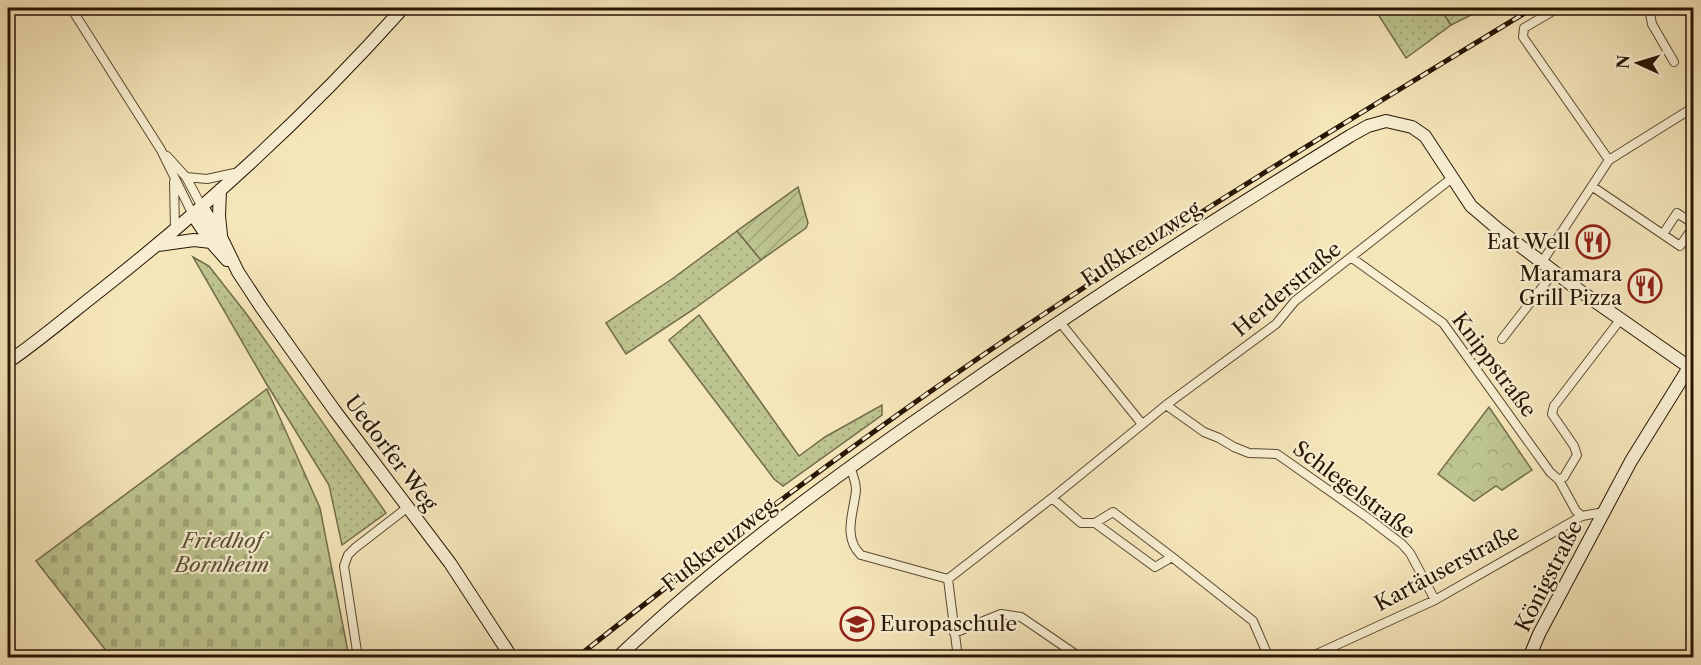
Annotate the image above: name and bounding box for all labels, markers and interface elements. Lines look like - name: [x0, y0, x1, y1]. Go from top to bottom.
- north arrow: [1608, 33, 1668, 93]
- text: N: [1613, 54, 1634, 70]
- street label: Fußkreuzweg: [1076, 195, 1206, 291]
- restaurant icon: Eat Well: [1575, 224, 1611, 260]
- place label: Eat Well: [1487, 229, 1570, 254]
- street label: Herderstraße: [1227, 236, 1346, 341]
- place label: Maramara Grill Pizza: [1519, 261, 1623, 310]
- restaurant icon: Maramara Grill Pizza: [1627, 268, 1663, 304]
- street label: Knippstraße: [1447, 307, 1542, 422]
- street label: Uedorfer Weg: [340, 390, 444, 516]
- street label: Schlegelstraße: [1288, 436, 1420, 544]
- street label: Fußkreuzweg: [657, 492, 781, 597]
- street label: Königstraße: [1510, 516, 1587, 636]
- street label: Kartäuserstraße: [1370, 519, 1523, 616]
- park label: Friedhof Bornheim: [173, 528, 270, 577]
- school or university icon: Europaschule: [839, 606, 875, 642]
- place label: Europaschule: [880, 611, 1017, 636]

